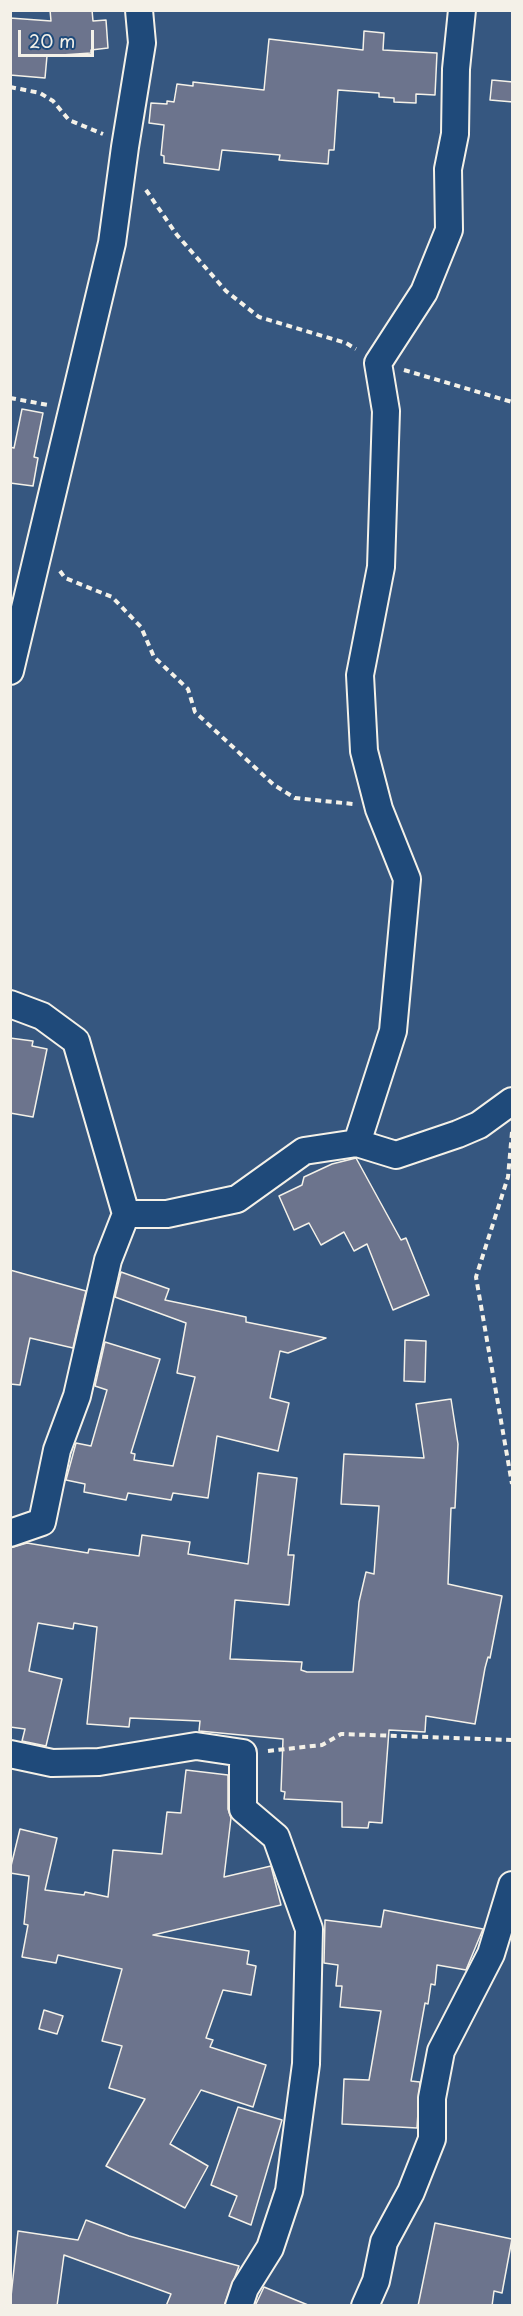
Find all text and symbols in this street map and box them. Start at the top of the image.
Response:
scale bar [21,18,98,56]
text: 20 m [29,27,75,54]

